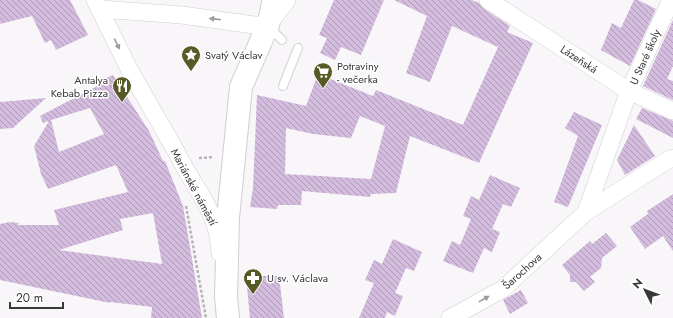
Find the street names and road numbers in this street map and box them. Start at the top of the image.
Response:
street label: U Staré školy [626,27,664,87]
street label: Lázeňská [557,41,601,77]
street label: Mariánské náměstí [167,146,222,229]
street label: Šarochova [499,249,545,293]

